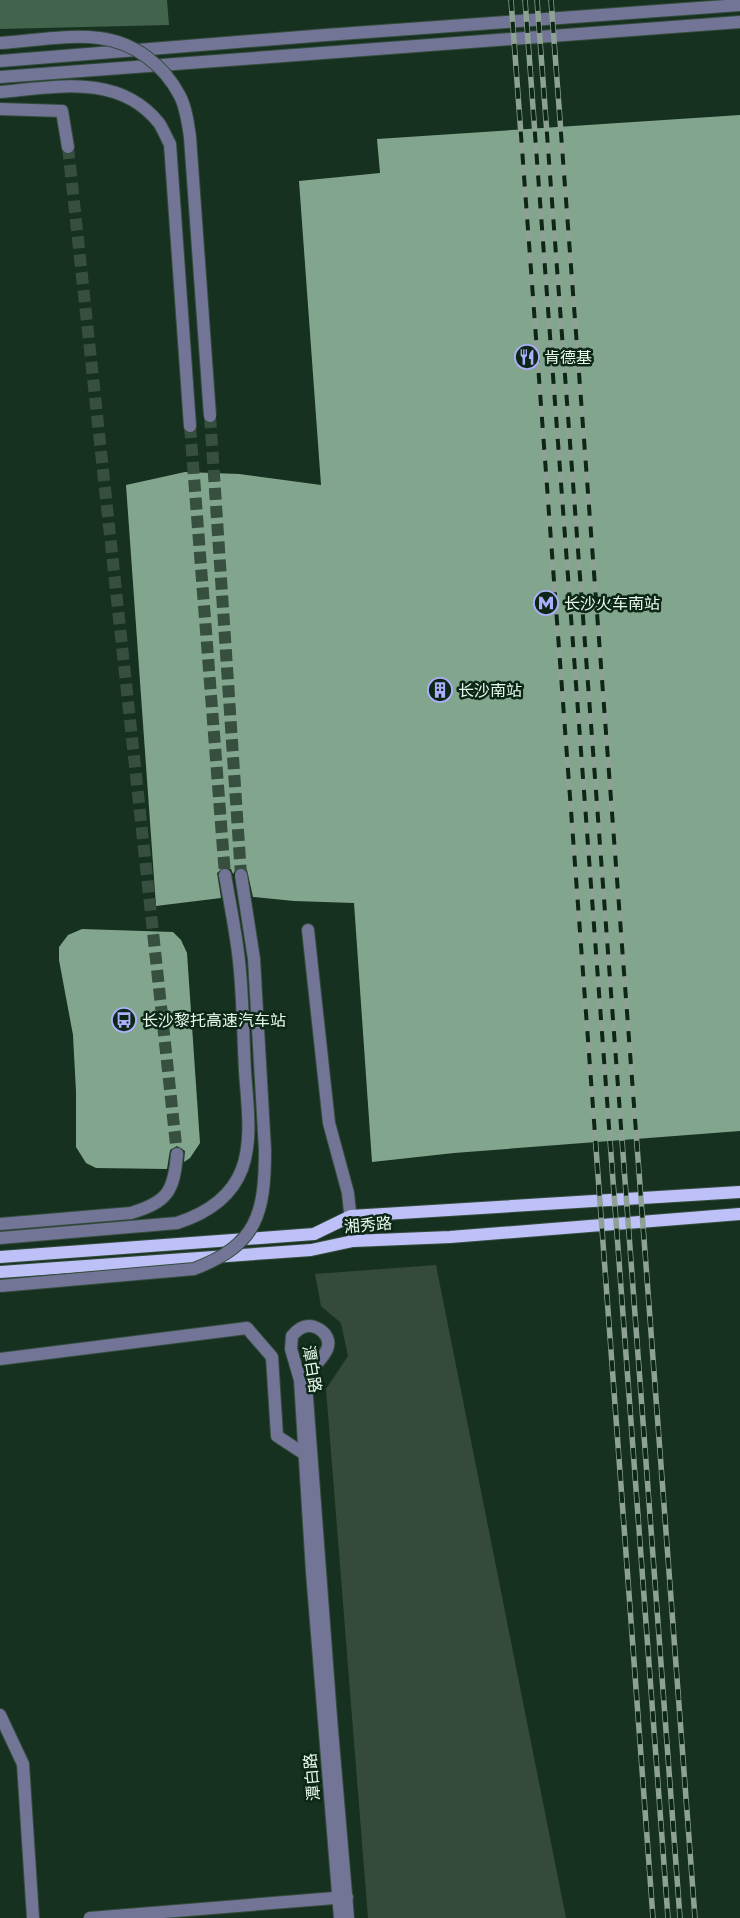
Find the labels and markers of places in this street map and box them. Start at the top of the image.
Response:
restaurant icon: 肯德基 [514,344,540,370]
place label: 肯德基 [544,348,592,367]
metro station icon: 长沙火车南站 [533,590,559,616]
place label: 长沙火车南站 [564,594,660,613]
building icon: 长沙南站 [427,677,453,703]
place label: 长沙南站 [458,681,522,700]
bus stop icon: 长沙黎托高速汽车站 [111,1007,137,1033]
place label: 长沙黎托高速汽车站 [142,1011,286,1030]

